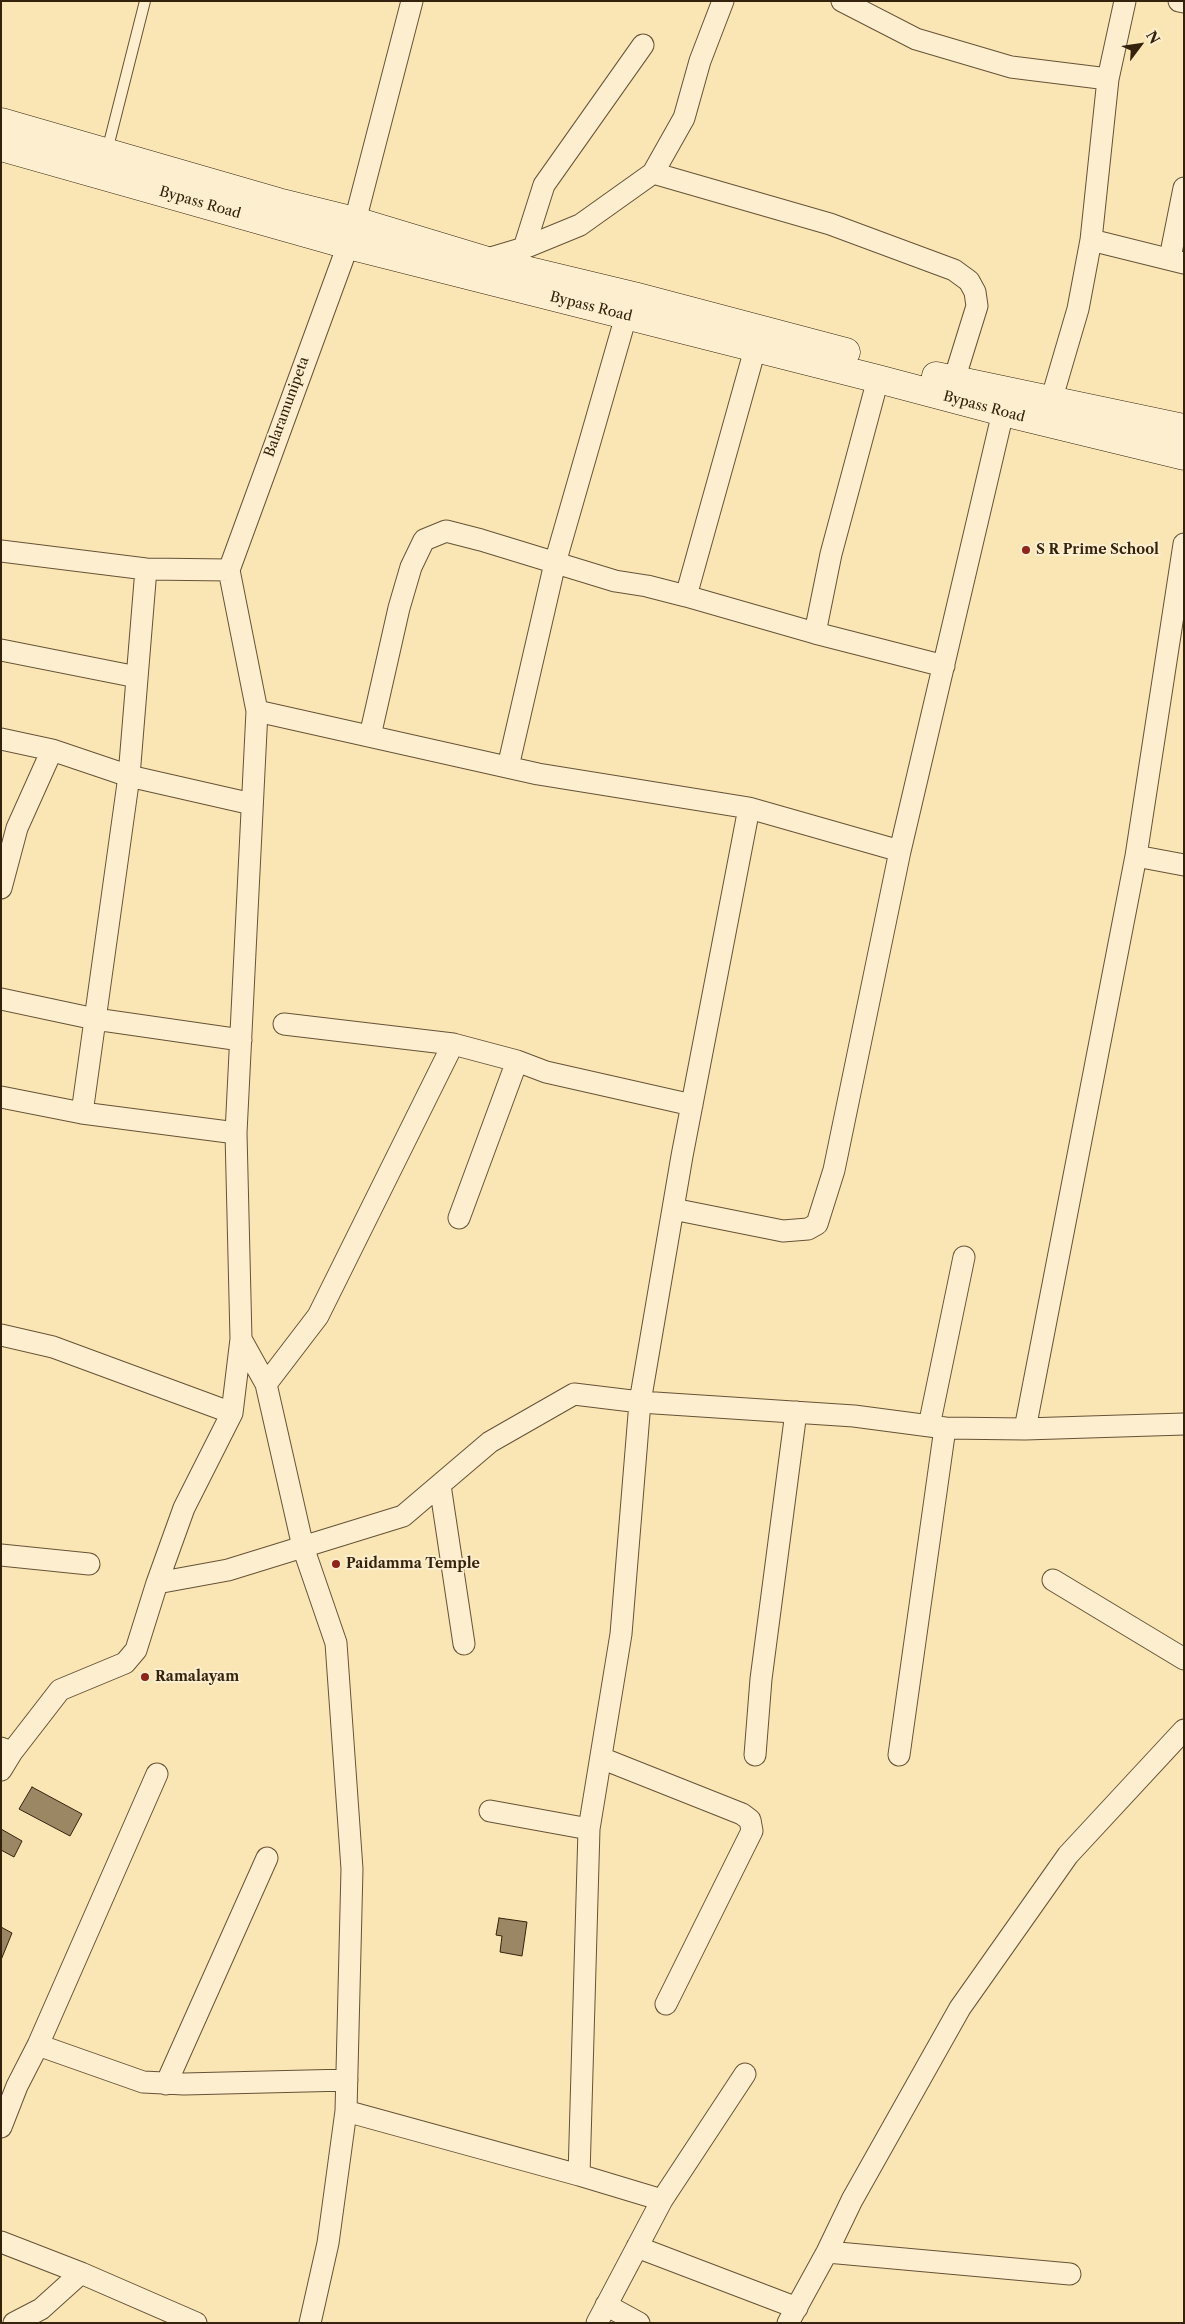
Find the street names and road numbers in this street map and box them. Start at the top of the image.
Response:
street label: Bypass Road [157,183,243,223]
street label: Bypass Road [548,289,634,325]
street label: Balaramunipeta [261,355,313,459]
street label: Bypass Road [941,388,1027,426]

